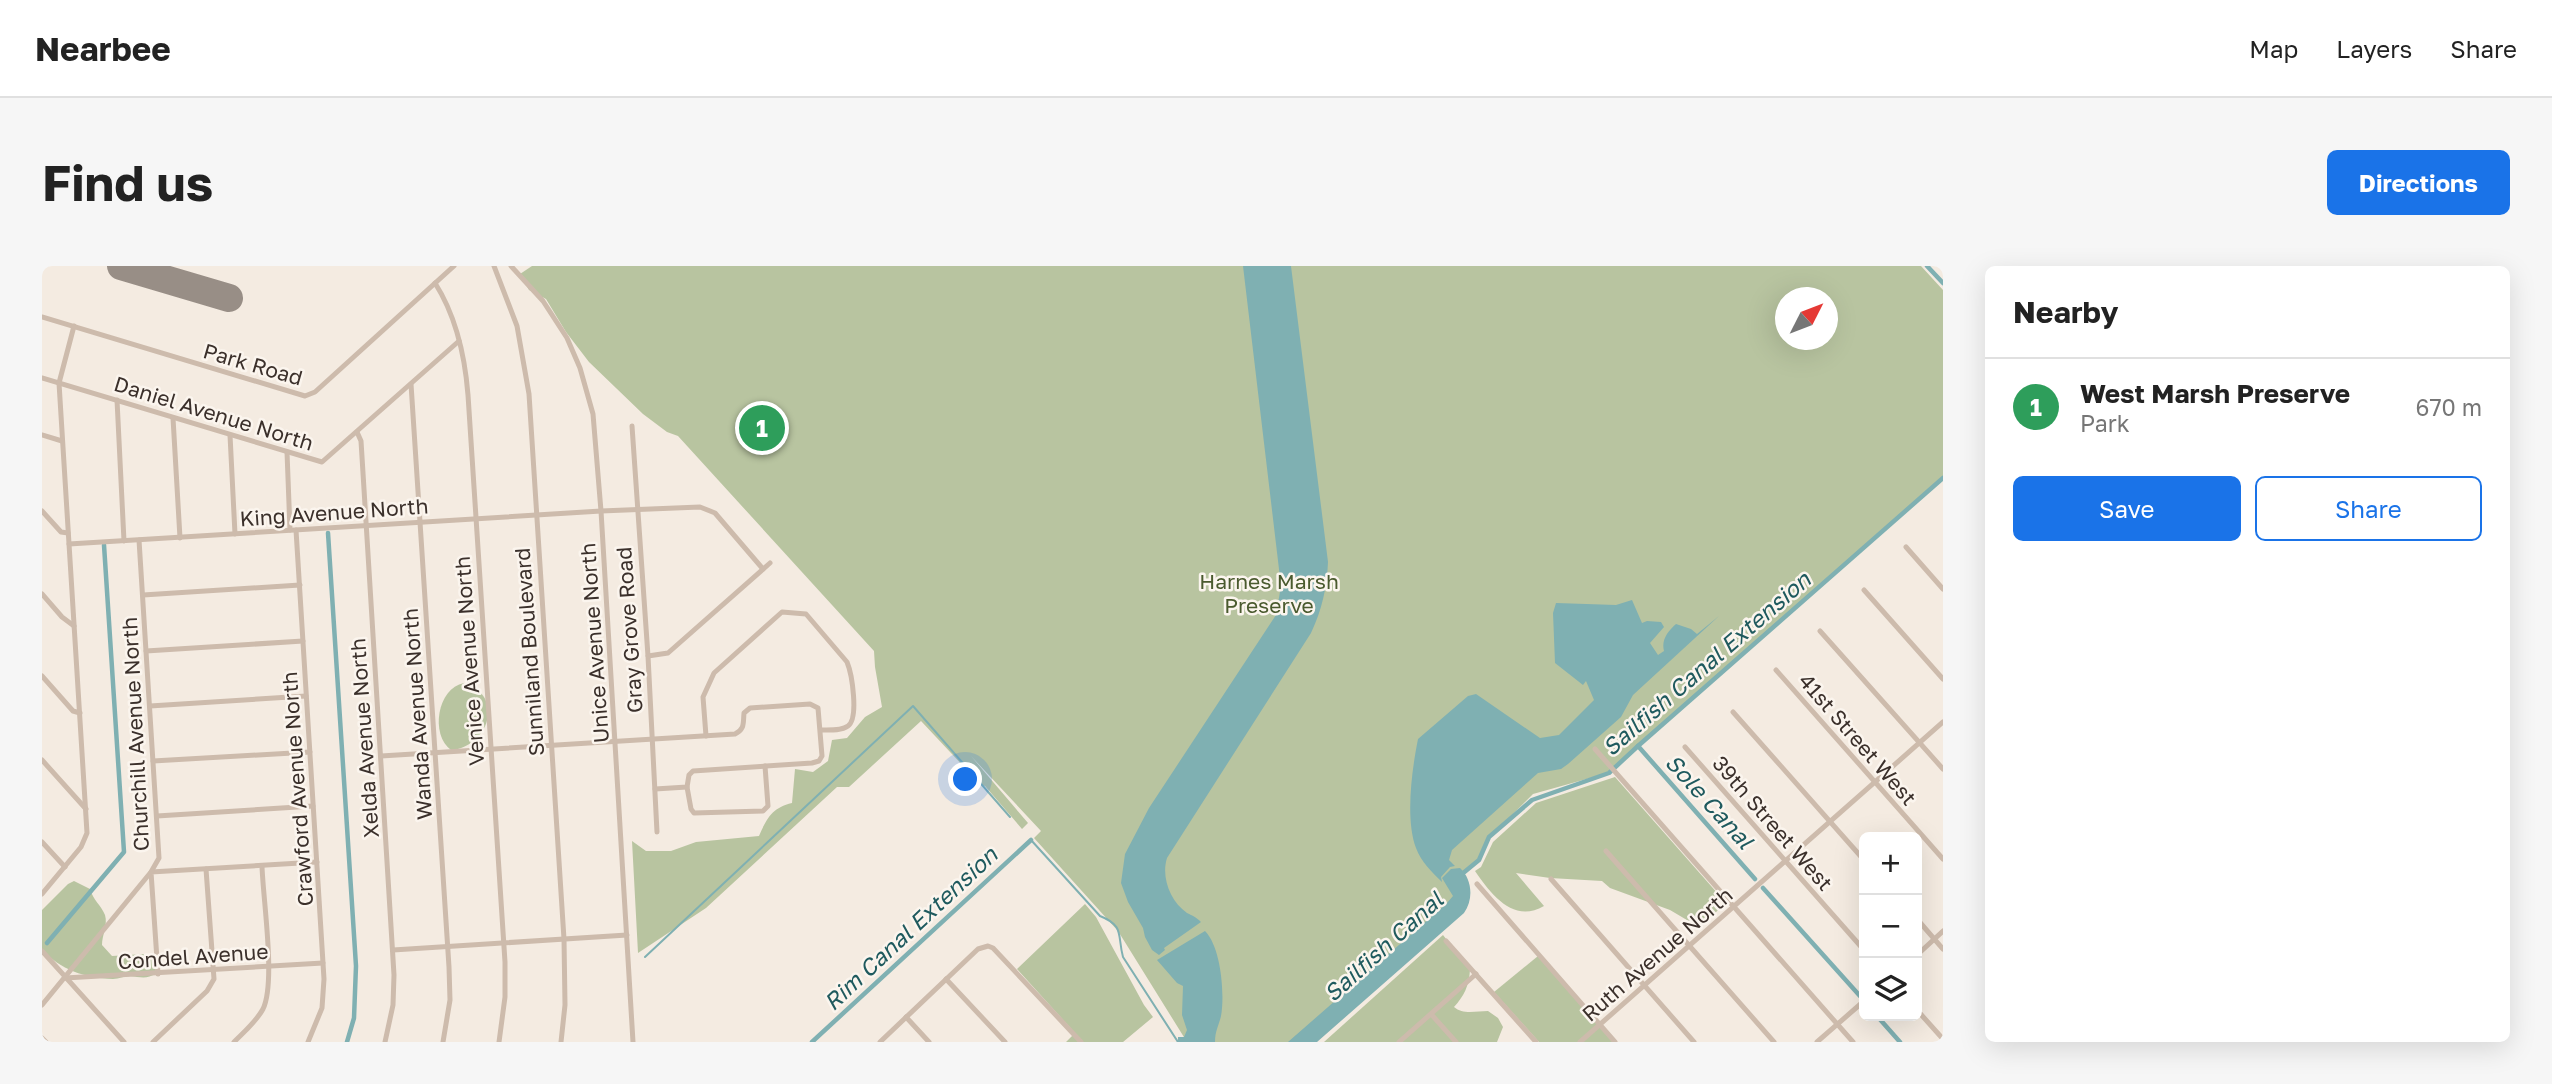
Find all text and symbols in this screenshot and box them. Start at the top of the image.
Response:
text: Nearbee [35,29,171,68]
text: Map [2249,34,2298,63]
text: Layers [2336,34,2412,63]
text: Share [2450,34,2517,63]
button: Directions [2327,150,2510,215]
text: Find us [42,153,213,212]
north arrow [1775,287,1838,350]
text: Nearby [2013,294,2118,330]
street label: Park Road [200,337,306,391]
street label: Daniel Avenue North [111,370,317,456]
text: West Marsh Preserve [2080,378,2350,409]
text: 1 [2030,393,2042,421]
text: 670 m [2416,393,2482,421]
pin: 1 [739,402,785,454]
text: Park [2080,409,2130,437]
button: Save [2013,476,2241,541]
button: Share [2255,476,2482,541]
street label: King Avenue North [239,492,429,532]
street label: Unice Avenue North [574,542,614,744]
street label: Gray Grove Road [610,546,648,714]
street label: Sunniland Boulevard [509,547,549,757]
street label: Venice Avenue North [449,555,489,767]
water label: Sailfish Canal Extension [1596,564,1816,761]
park label: Harnes Marsh Preserve [1199,568,1339,618]
street label: Wanda Avenue North [397,607,437,821]
street label: Churchill Avenue North [116,616,154,852]
street label: Xelda Avenue North [344,637,384,839]
street label: 41st Street West [1794,668,1922,810]
street label: Crawford Avenue North [276,671,318,907]
water label: Sole Canal [1660,748,1761,855]
street label: 39th Street West [1707,750,1839,896]
your location [948,762,982,796]
map controls [1859,832,1922,1021]
button: + [1859,832,1922,895]
water label: Rim Canal Extension [817,840,1003,1016]
street label: Ruth Avenue North [1576,882,1738,1026]
water label: Sailfish Canal [1318,884,1450,1007]
button: − [1859,895,1922,958]
street label: Condel Avenue [117,938,269,974]
button: layers [1859,958,1922,1021]

